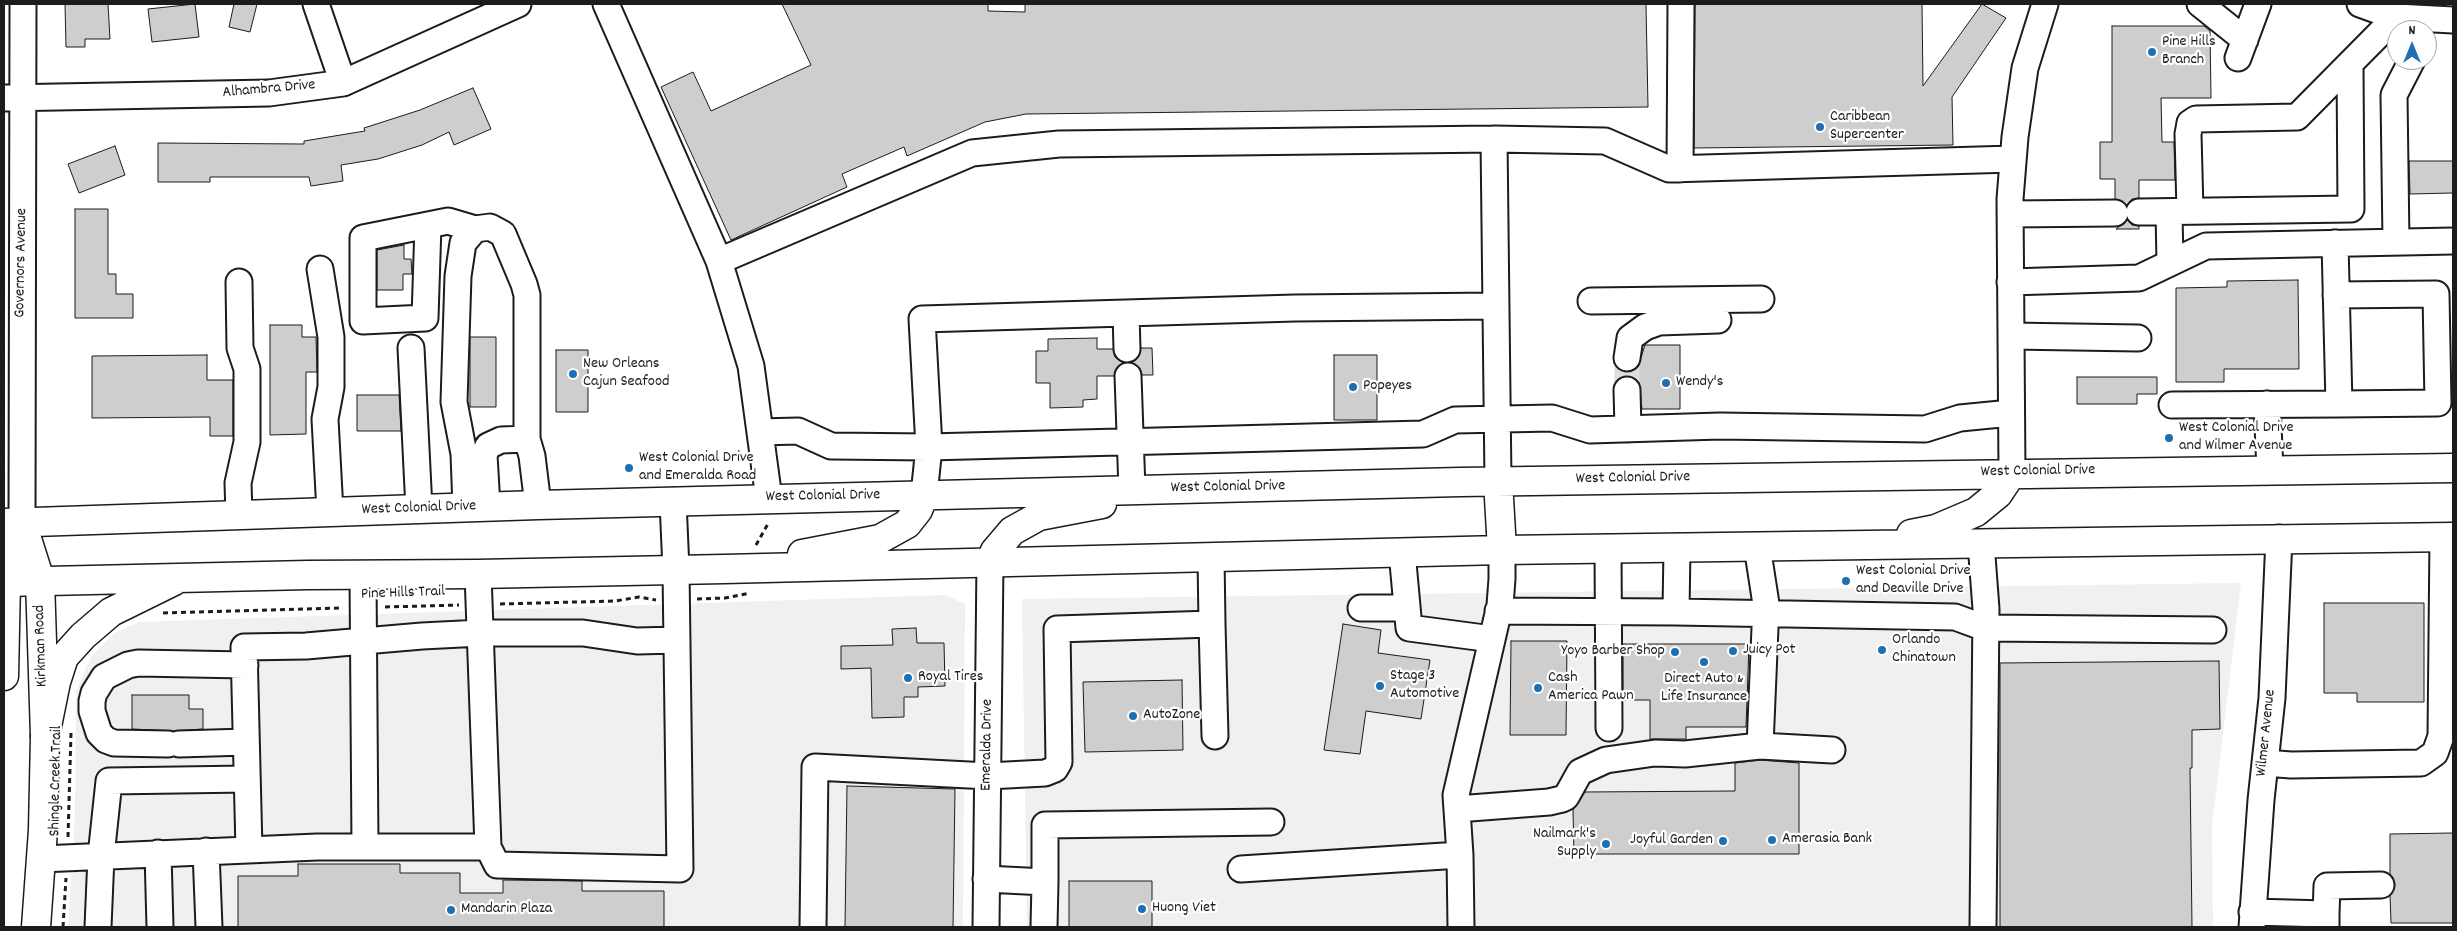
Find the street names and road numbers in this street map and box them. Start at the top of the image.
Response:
street label: Alhambra Drive [222,76,316,104]
street label: Governors Avenue [11,208,33,318]
street label: West Colonial Drive [1981,461,2095,483]
street label: West Colonial Drive [1576,468,1690,490]
street label: West Colonial Drive [1171,477,1285,499]
street label: West Colonial Drive [766,486,880,508]
street label: West Colonial Drive [361,497,477,521]
street label: Pine Hills Trail [361,583,445,605]
street label: Kirkman Road [31,605,53,687]
street label: Wilmer Avenue [2253,689,2281,777]
street label: Emeralda Drive [978,699,998,791]
street label: Shingle Creek Trail [46,725,68,837]

